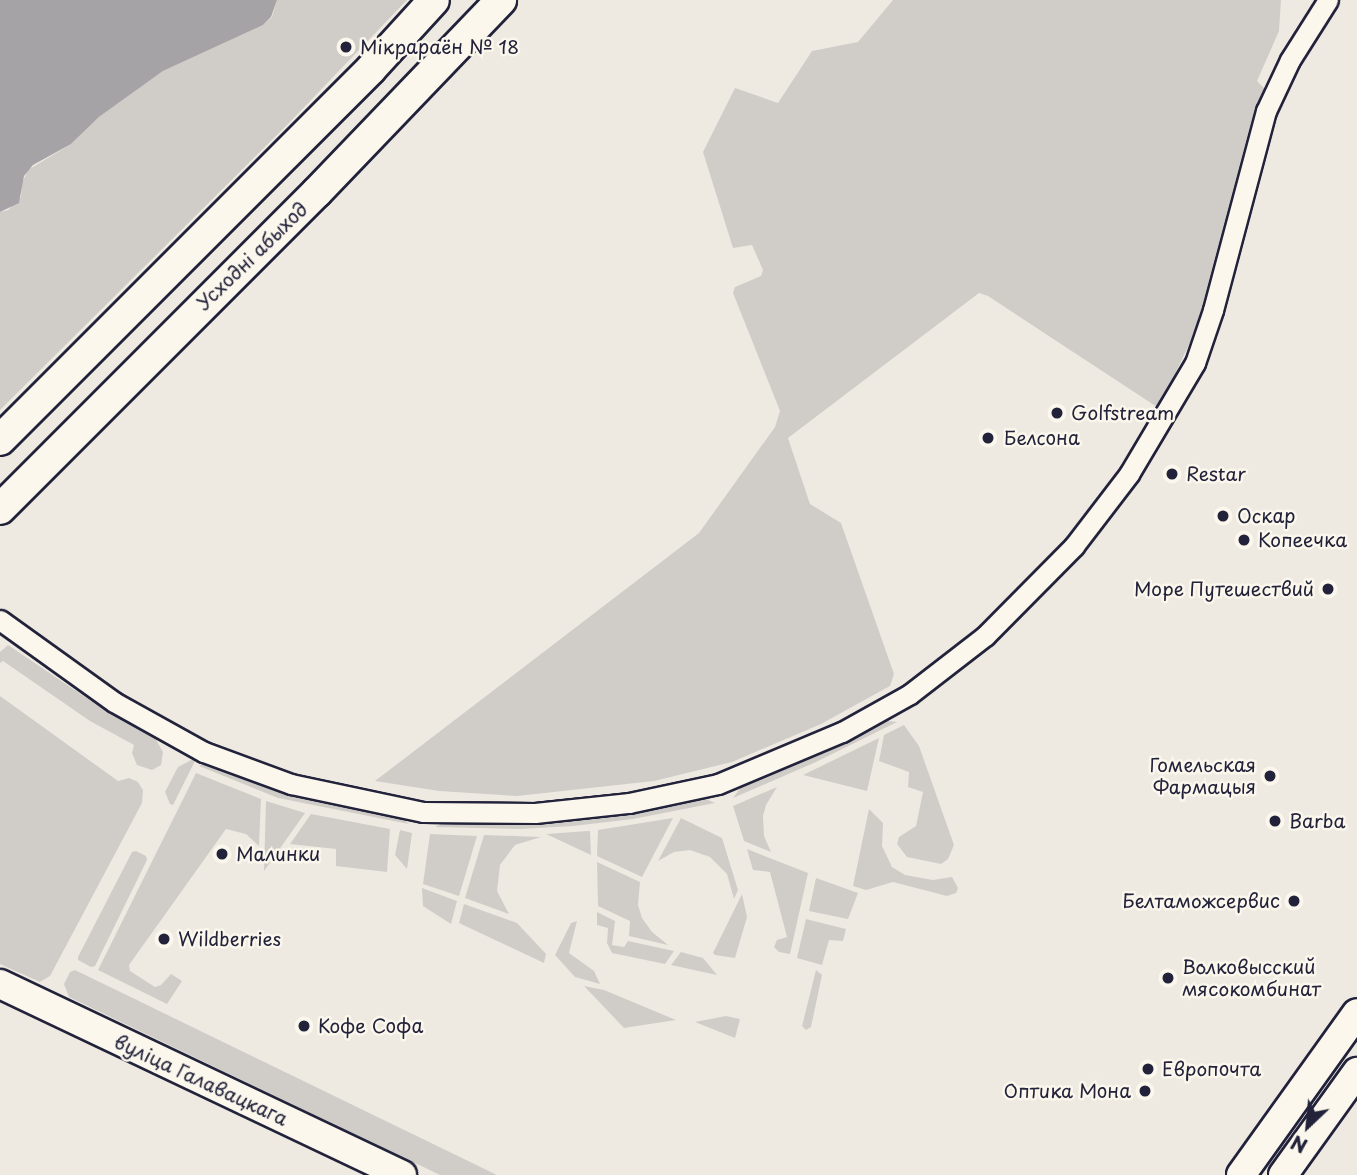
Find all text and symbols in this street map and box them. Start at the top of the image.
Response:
place label: Мікрараён № 18 [360,36,519,58]
marker: Мікрараён № 18 [338,39,354,55]
street label: Усходні абыход [191,197,313,315]
place label: Golfstream [1071,402,1174,424]
marker: Golfstream [1049,405,1065,421]
place label: Белсона [1004,427,1080,449]
marker: Белсона [978,428,998,448]
place label: Restar [1186,463,1246,485]
marker: Restar [1164,466,1180,482]
place label: Оскар [1237,505,1296,527]
marker: Оскар [1215,508,1231,524]
place label: Копеечка [1258,529,1347,551]
marker: Копеечка [1236,532,1252,548]
place label: Море Путешествий [1134,578,1314,600]
marker: Море Путешествий [1320,581,1336,597]
place label: Гомельская Фармацыя [1150,754,1256,798]
marker: Гомельская Фармацыя [1262,768,1278,784]
place label: Barba [1289,810,1346,832]
marker: Barba [1267,813,1283,829]
place label: Малинки [236,843,320,865]
marker: Малинки [214,846,230,862]
place label: Белтаможсервис [1122,890,1280,912]
marker: Белтаможсервис [1286,893,1302,909]
place label: Wildberries [178,928,281,950]
marker: Wildberries [156,931,172,947]
place label: Волковысский мясокомбинат [1182,956,1321,1000]
marker: Волковысский мясокомбинат [1160,970,1176,986]
place label: Кофе Софа [318,1015,423,1037]
marker: Кофе Софа [296,1018,312,1034]
street label: вуліца Галавацкага [111,1030,291,1130]
place label: Европочта [1162,1058,1261,1080]
marker: Европочта [1140,1061,1156,1077]
place label: Оптика Мона [1003,1080,1131,1102]
marker: Оптика Мона [1137,1083,1153,1099]
north arrow [1273,1091,1343,1161]
text: N [1286,1129,1312,1161]

